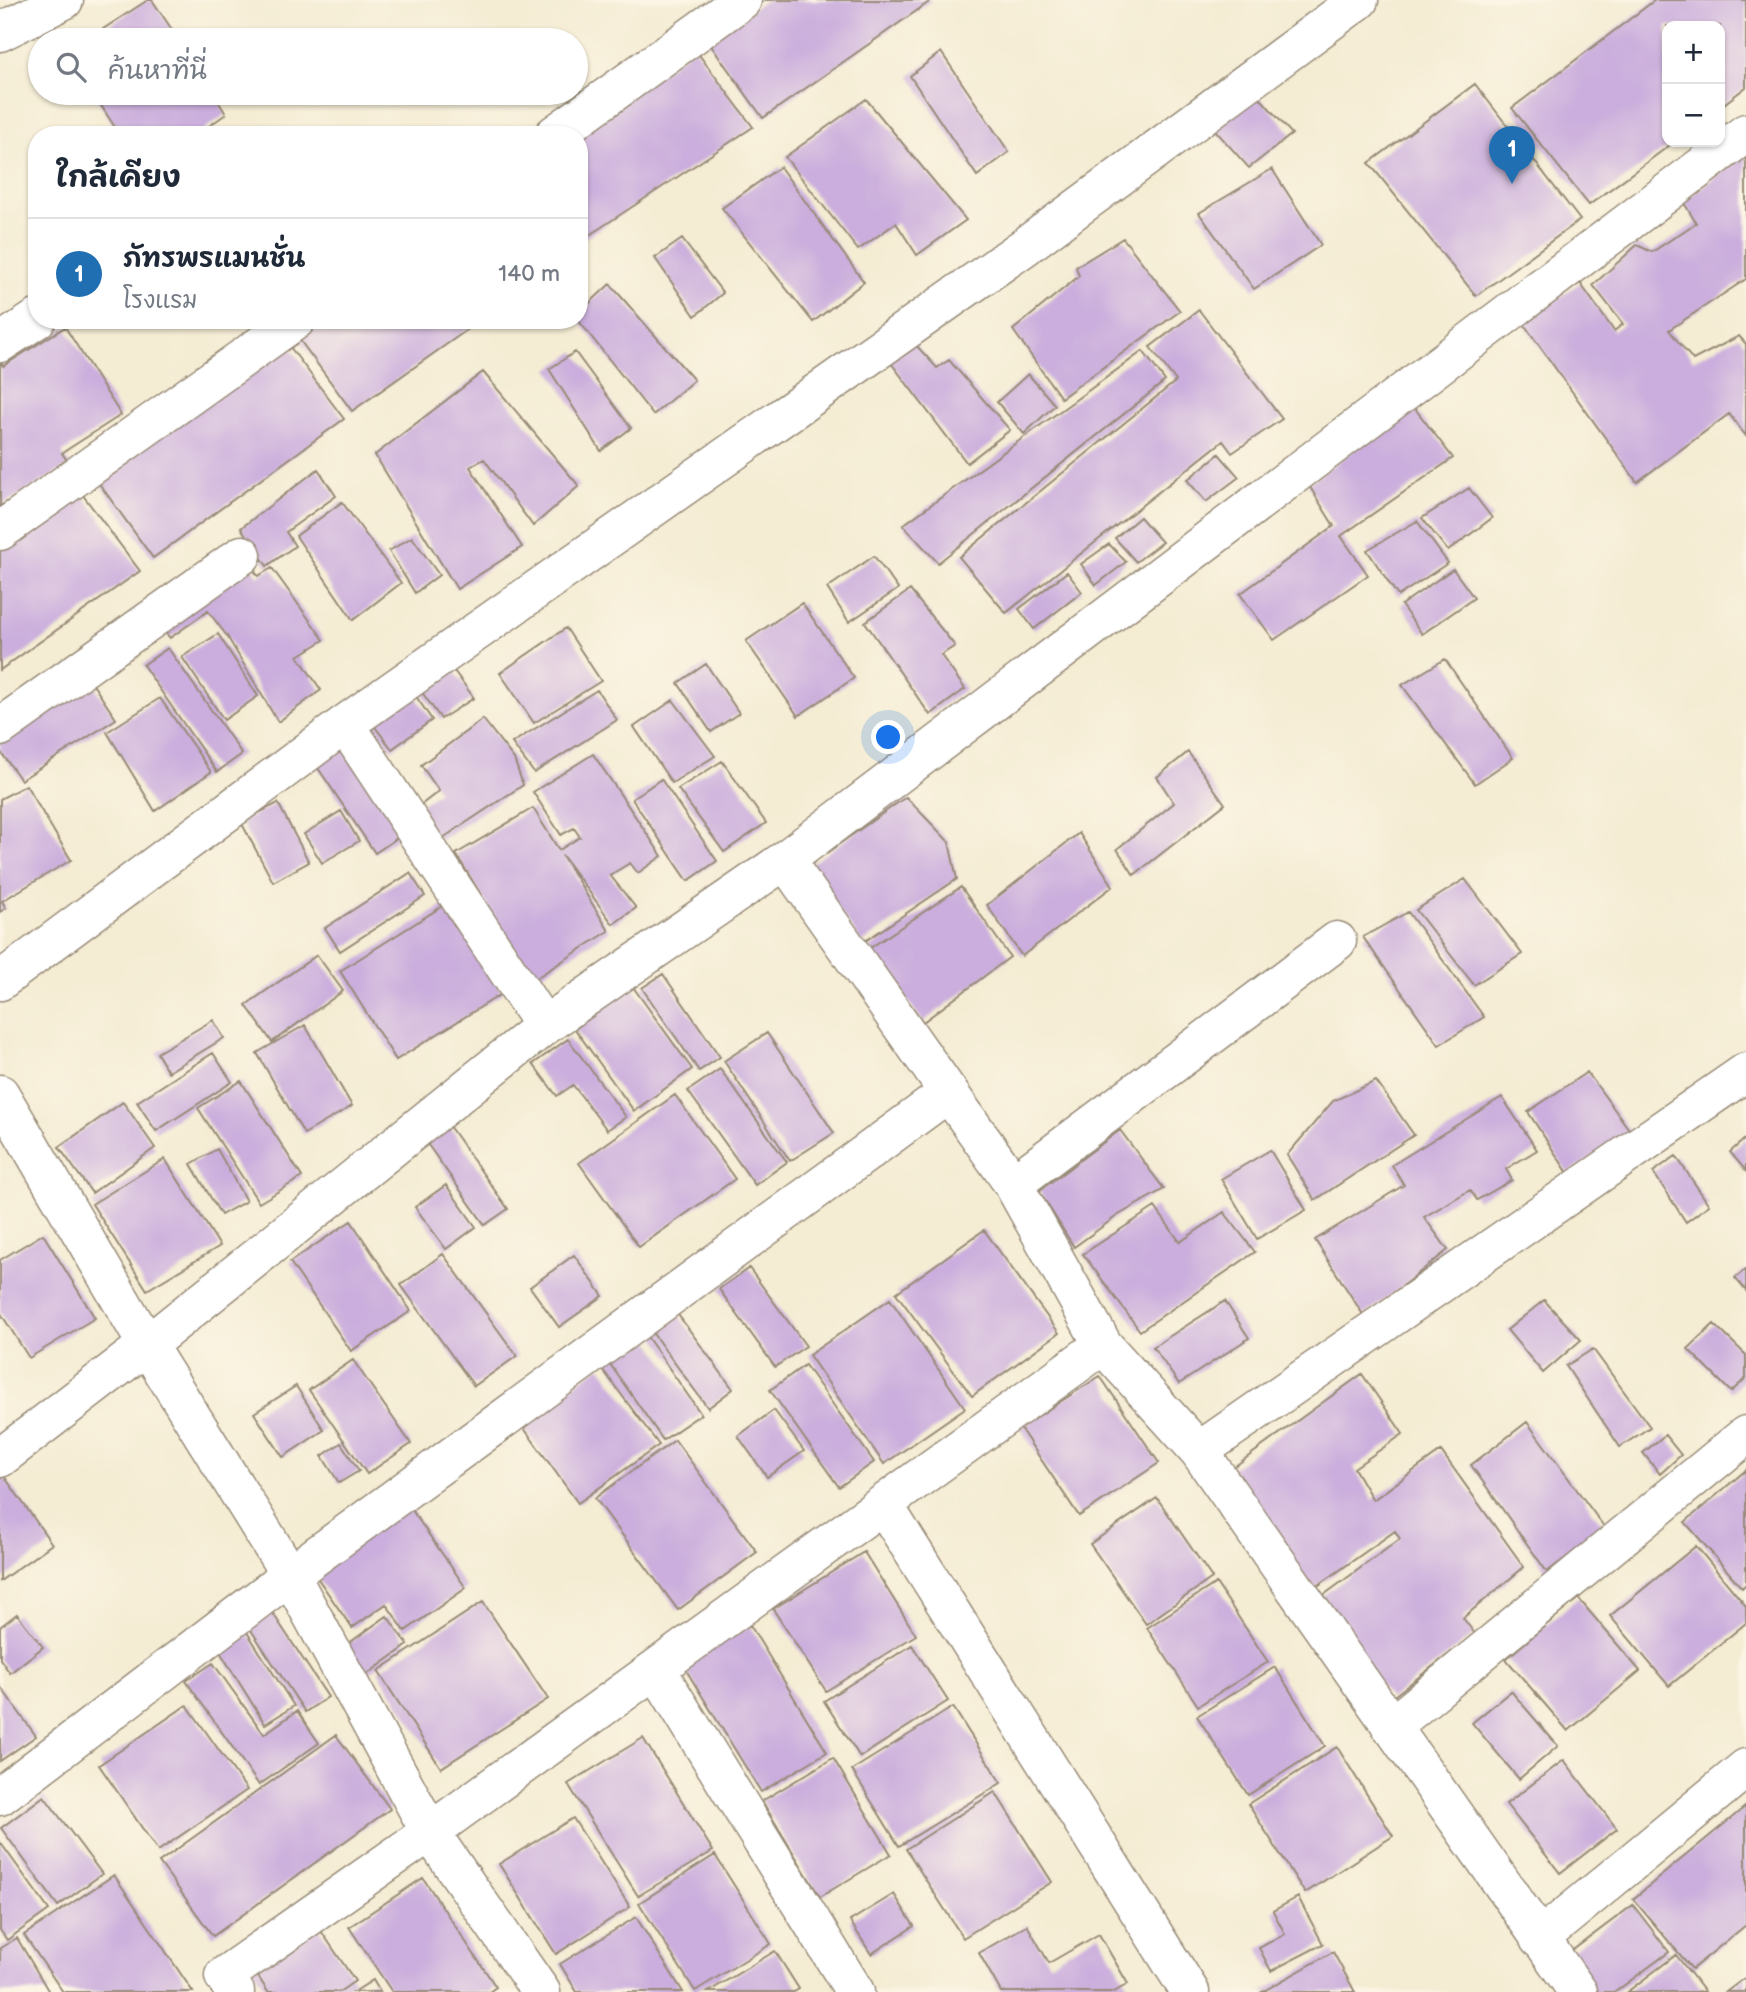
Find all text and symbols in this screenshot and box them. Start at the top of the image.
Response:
map controls [1662,21,1725,147]
button: + [1662,21,1725,84]
search box [28,28,588,105]
icon: search [52,48,90,86]
text: ค้นหาที่นี่ [108,56,207,87]
button: − [1662,84,1725,147]
pin: 1 [1489,126,1535,184]
text: ใกล้เคียง [56,160,181,196]
text: ภัทรพรแมนชั่น [123,244,306,275]
text: 1 [74,260,84,288]
text: 140 m [498,260,560,288]
text: โรงแรม [123,287,197,315]
your location [871,720,905,754]

